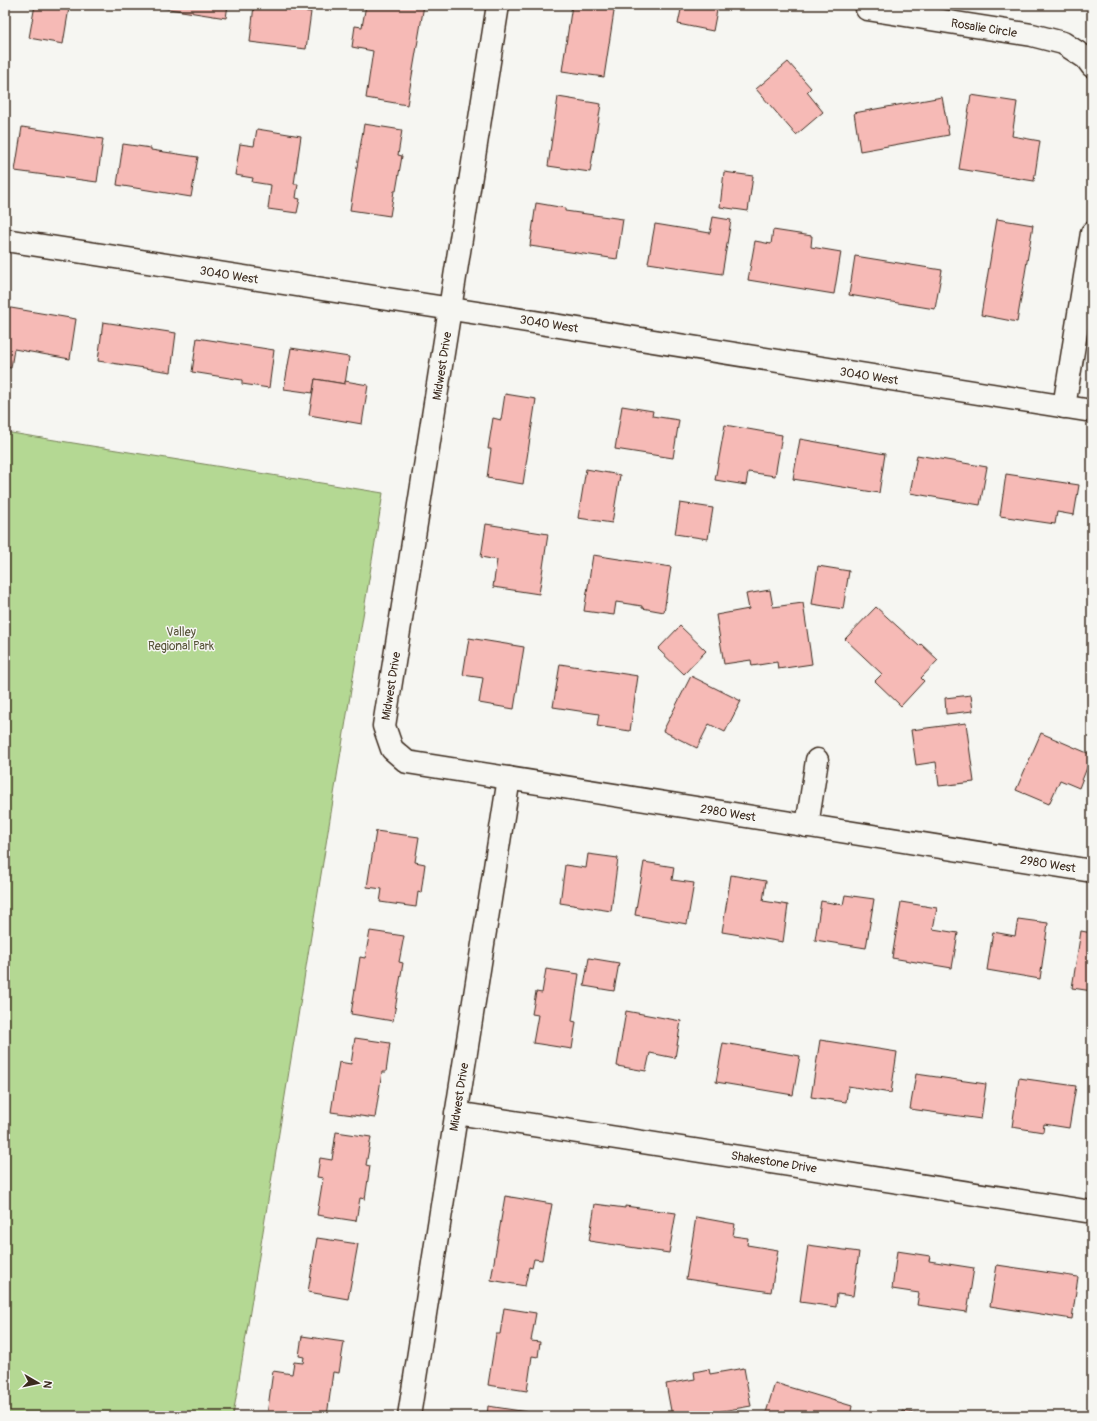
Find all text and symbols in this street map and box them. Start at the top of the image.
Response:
street label: Rosalie Circle [950,16,1018,41]
street label: 3040 West [199,263,259,288]
street label: 3040 West [519,312,579,337]
street label: Midwest Drive [430,331,455,401]
street label: 3040 West [839,364,899,389]
park label: Valley Regional Park [148,625,214,654]
street label: Midwest Drive [379,651,404,721]
street label: 2980 West [699,802,757,825]
street label: 2980 West [1019,853,1077,876]
street label: Midwest Drive [447,1062,472,1132]
street label: Shakestone Drive [730,1148,818,1177]
north arrow [18,1363,58,1403]
text: N [40,1380,54,1390]

